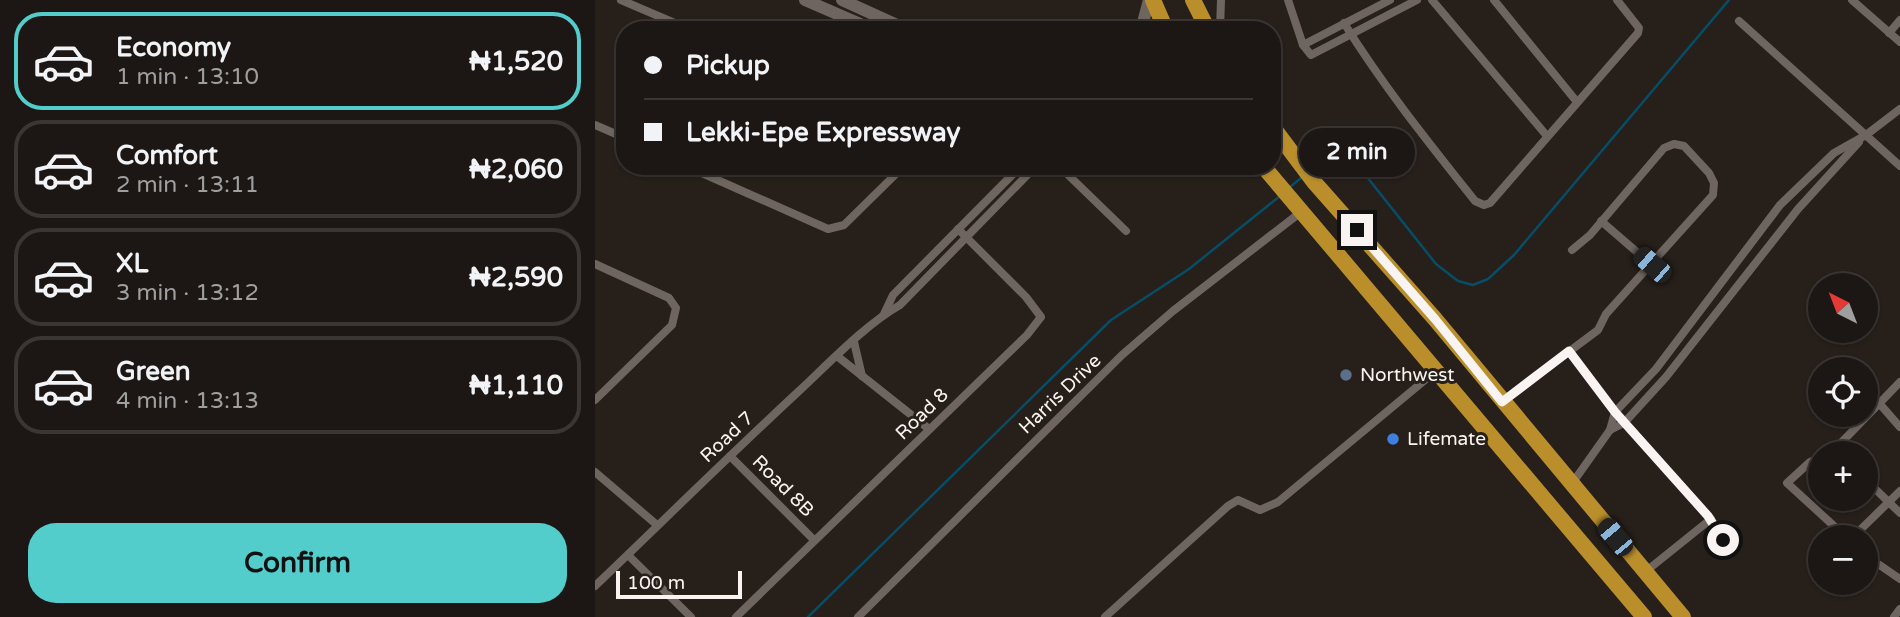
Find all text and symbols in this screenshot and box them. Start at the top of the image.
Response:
icon: car [32,30,95,93]
text: Economy [116,32,231,63]
text: ₦1,520 [469,46,563,77]
text: Pickup [686,50,770,81]
text: 1 min · 13:10 [116,63,259,91]
text: Lekki-Epe Expressway [686,117,960,148]
callout: 2 min [1299,128,1415,177]
icon: car [32,138,95,201]
text: 2 min [1326,138,1388,166]
text: Comfort [116,140,218,171]
text: ₦2,060 [469,154,563,185]
text: 2 min · 13:11 [116,171,259,199]
route end [1341,214,1373,246]
car [1630,243,1675,287]
icon: car [32,246,95,309]
text: XL [116,248,148,279]
text: ₦2,590 [469,262,563,293]
north arrow [1808,273,1878,343]
map controls [1808,273,1878,595]
text: 3 min · 13:12 [116,279,259,307]
street label: Harris Drive [1015,350,1105,438]
icon: car [32,354,95,417]
text: Green [116,356,191,387]
button: locate [1808,357,1878,427]
place label: Northwest [1360,364,1454,386]
marker: Northwest [1338,367,1354,383]
text: ₦1,110 [469,370,563,401]
street label: Road 8 [891,384,953,444]
text: 4 min · 13:13 [116,387,259,415]
street label: Road 7 [696,407,758,467]
place label: Lifemate [1407,428,1486,450]
marker: Lifemate [1385,431,1401,447]
button: + [1808,441,1878,511]
street label: Road 8B [748,451,818,521]
car [1594,514,1637,560]
button: Confirm [28,523,567,603]
route start [1707,524,1739,556]
button: − [1808,525,1878,595]
scale bar [616,568,742,600]
text: 100 m [627,572,685,594]

